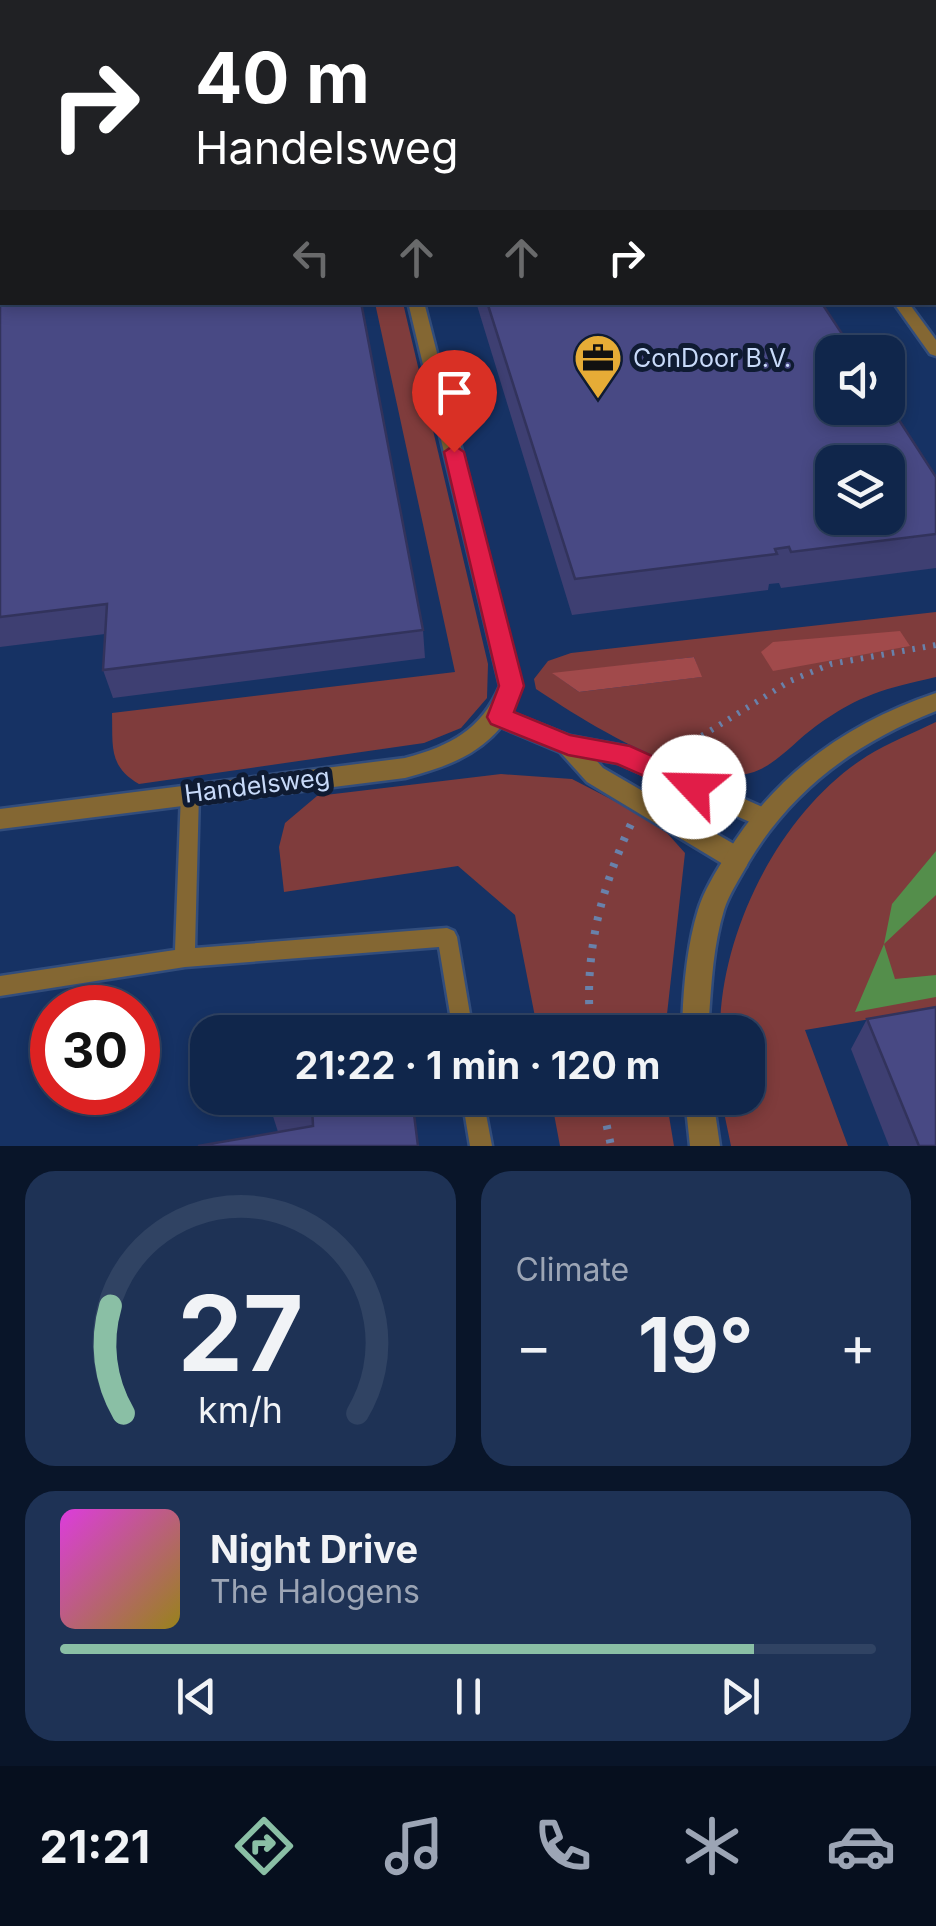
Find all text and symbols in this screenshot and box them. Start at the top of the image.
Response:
text: 40 m [195,35,370,120]
icon: right [30,40,160,170]
text: Handelsweg [195,120,459,175]
icon: left [284,230,339,285]
icon: ahead [389,230,444,285]
icon: ahead [494,230,549,285]
icon: right [599,230,654,285]
office icon: ConDoor B.V. [572,332,624,400]
map controls [815,335,905,535]
button: sound [815,335,905,425]
place label: ConDoor B.V. [633,343,791,373]
pin [412,350,497,453]
icon: arrive [427,365,482,420]
button: layers [815,445,905,535]
position arrow [642,735,746,839]
street label: Handelsweg [182,761,332,809]
speed limit sign: 30 [30,985,160,1115]
text: 21:22 · 1 min · 120 m [295,1042,660,1088]
text: Climate [516,1250,629,1289]
text: 27 [177,1270,303,1396]
text: 19° [638,1299,754,1390]
text: − [516,1313,552,1379]
text: + [840,1313,876,1379]
text: km/h [198,1388,283,1432]
text: Night Drive [210,1526,418,1572]
text: The Halogens [210,1572,420,1611]
icon: previous [169,1669,224,1724]
icon: pause [441,1669,496,1724]
icon: next [713,1669,768,1724]
icon: directions [229,1811,299,1881]
icon: music [379,1811,449,1881]
icon: phone [528,1811,598,1881]
icon: climate [677,1811,747,1881]
icon: car [826,1811,896,1881]
text: 21:21 [40,1819,150,1874]

